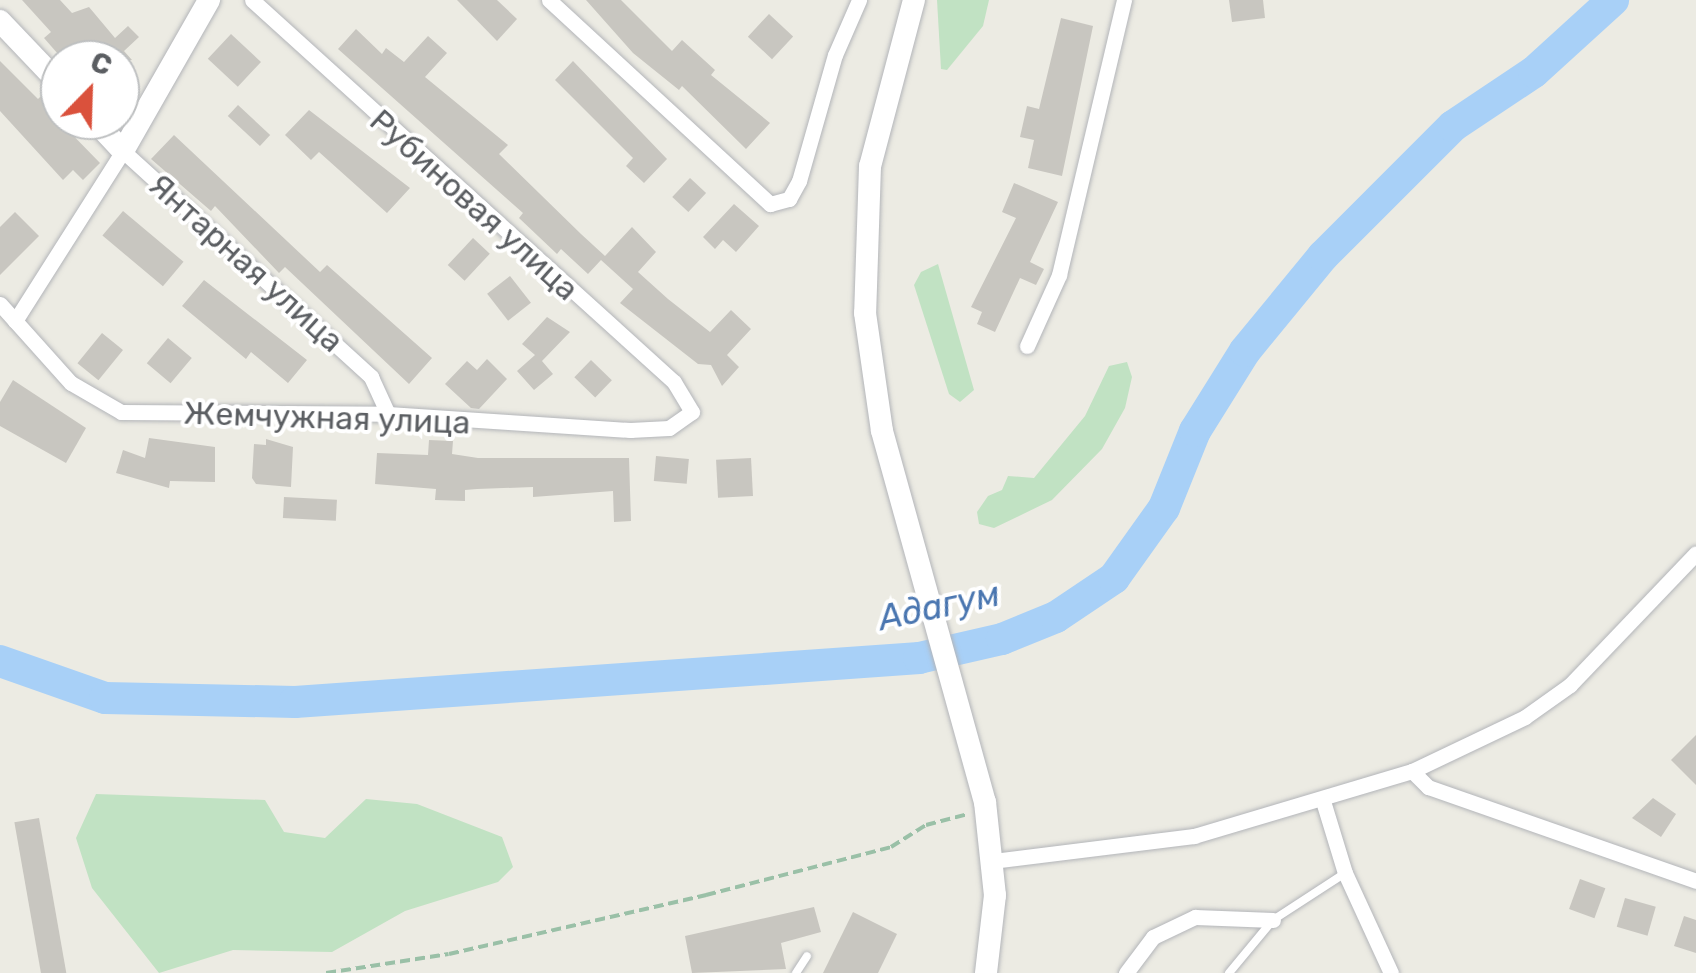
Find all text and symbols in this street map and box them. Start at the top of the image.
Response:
north arrow [40,40,140,140]
text: С [86,45,117,83]
street label: Рубиновая улица [362,101,586,309]
street label: Янтарная улица [141,166,351,360]
street label: Жемчужная улица [183,394,471,442]
water label: Адагум [874,573,1004,639]

